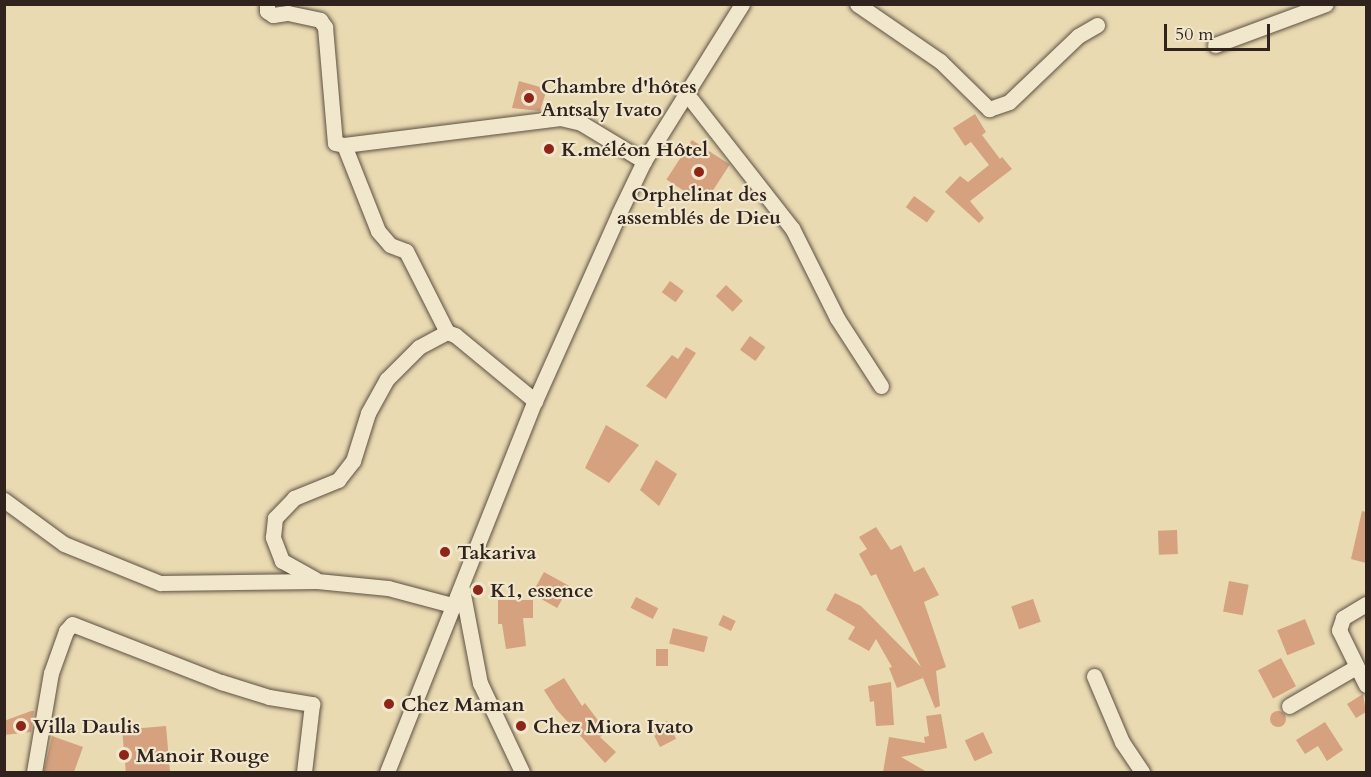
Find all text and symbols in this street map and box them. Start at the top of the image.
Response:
scale bar [1167,12,1274,50]
text: 50 m [1175,22,1214,47]
place label: Chambre d'hôtes Antsaly Ivato [541,74,697,121]
marker: Chambre d'hôtes Antsaly Ivato [522,91,536,105]
place label: K.méléon Hôtel [561,137,708,161]
marker: K.méléon Hôtel [542,142,556,156]
marker: Orphelinat des assemblés de Dieu [692,165,706,179]
place label: Orphelinat des assemblés de Dieu [617,182,781,229]
place label: Takariva [457,540,536,564]
marker: Takariva [438,545,452,559]
place label: K1, essence [490,578,594,602]
marker: K1, essence [471,583,485,597]
place label: Chez Maman [401,692,525,716]
marker: Chez Maman [382,697,396,711]
place label: Villa Daulis [33,714,140,738]
place label: Chez Miora Ivato [533,714,693,738]
marker: Villa Daulis [14,719,28,733]
marker: Chez Miora Ivato [514,719,528,733]
place label: Manoir Rouge [136,743,270,767]
marker: Manoir Rouge [117,748,131,762]

